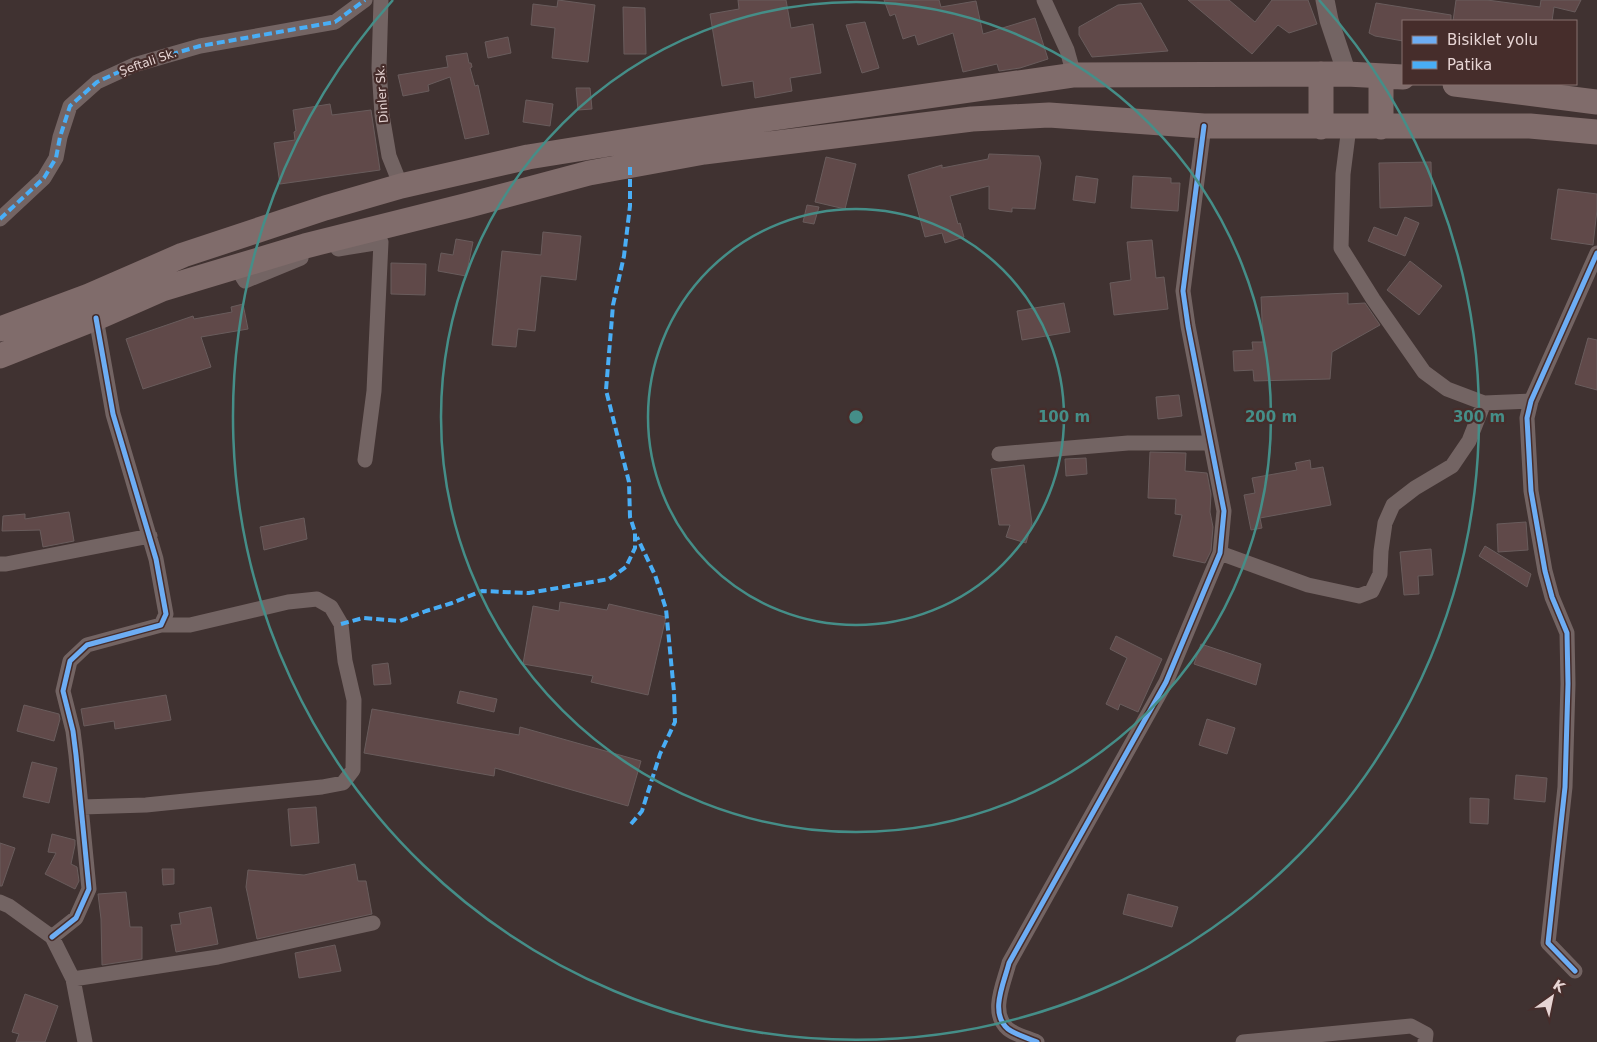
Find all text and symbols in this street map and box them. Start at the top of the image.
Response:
legend [1402,20,1577,85]
text: Bisiklet yolu [1447,31,1538,49]
street label: Şeftali Sk. [117,46,179,78]
text: Patika [1447,56,1492,74]
street label: Dinler Sk. [373,65,391,123]
centre of rings [847,408,865,426]
text: 100 m [1038,408,1090,426]
text: 200 m [1245,408,1297,426]
text: 300 m [1453,408,1505,426]
north arrow [1527,972,1577,1022]
text: K [1550,976,1569,996]

